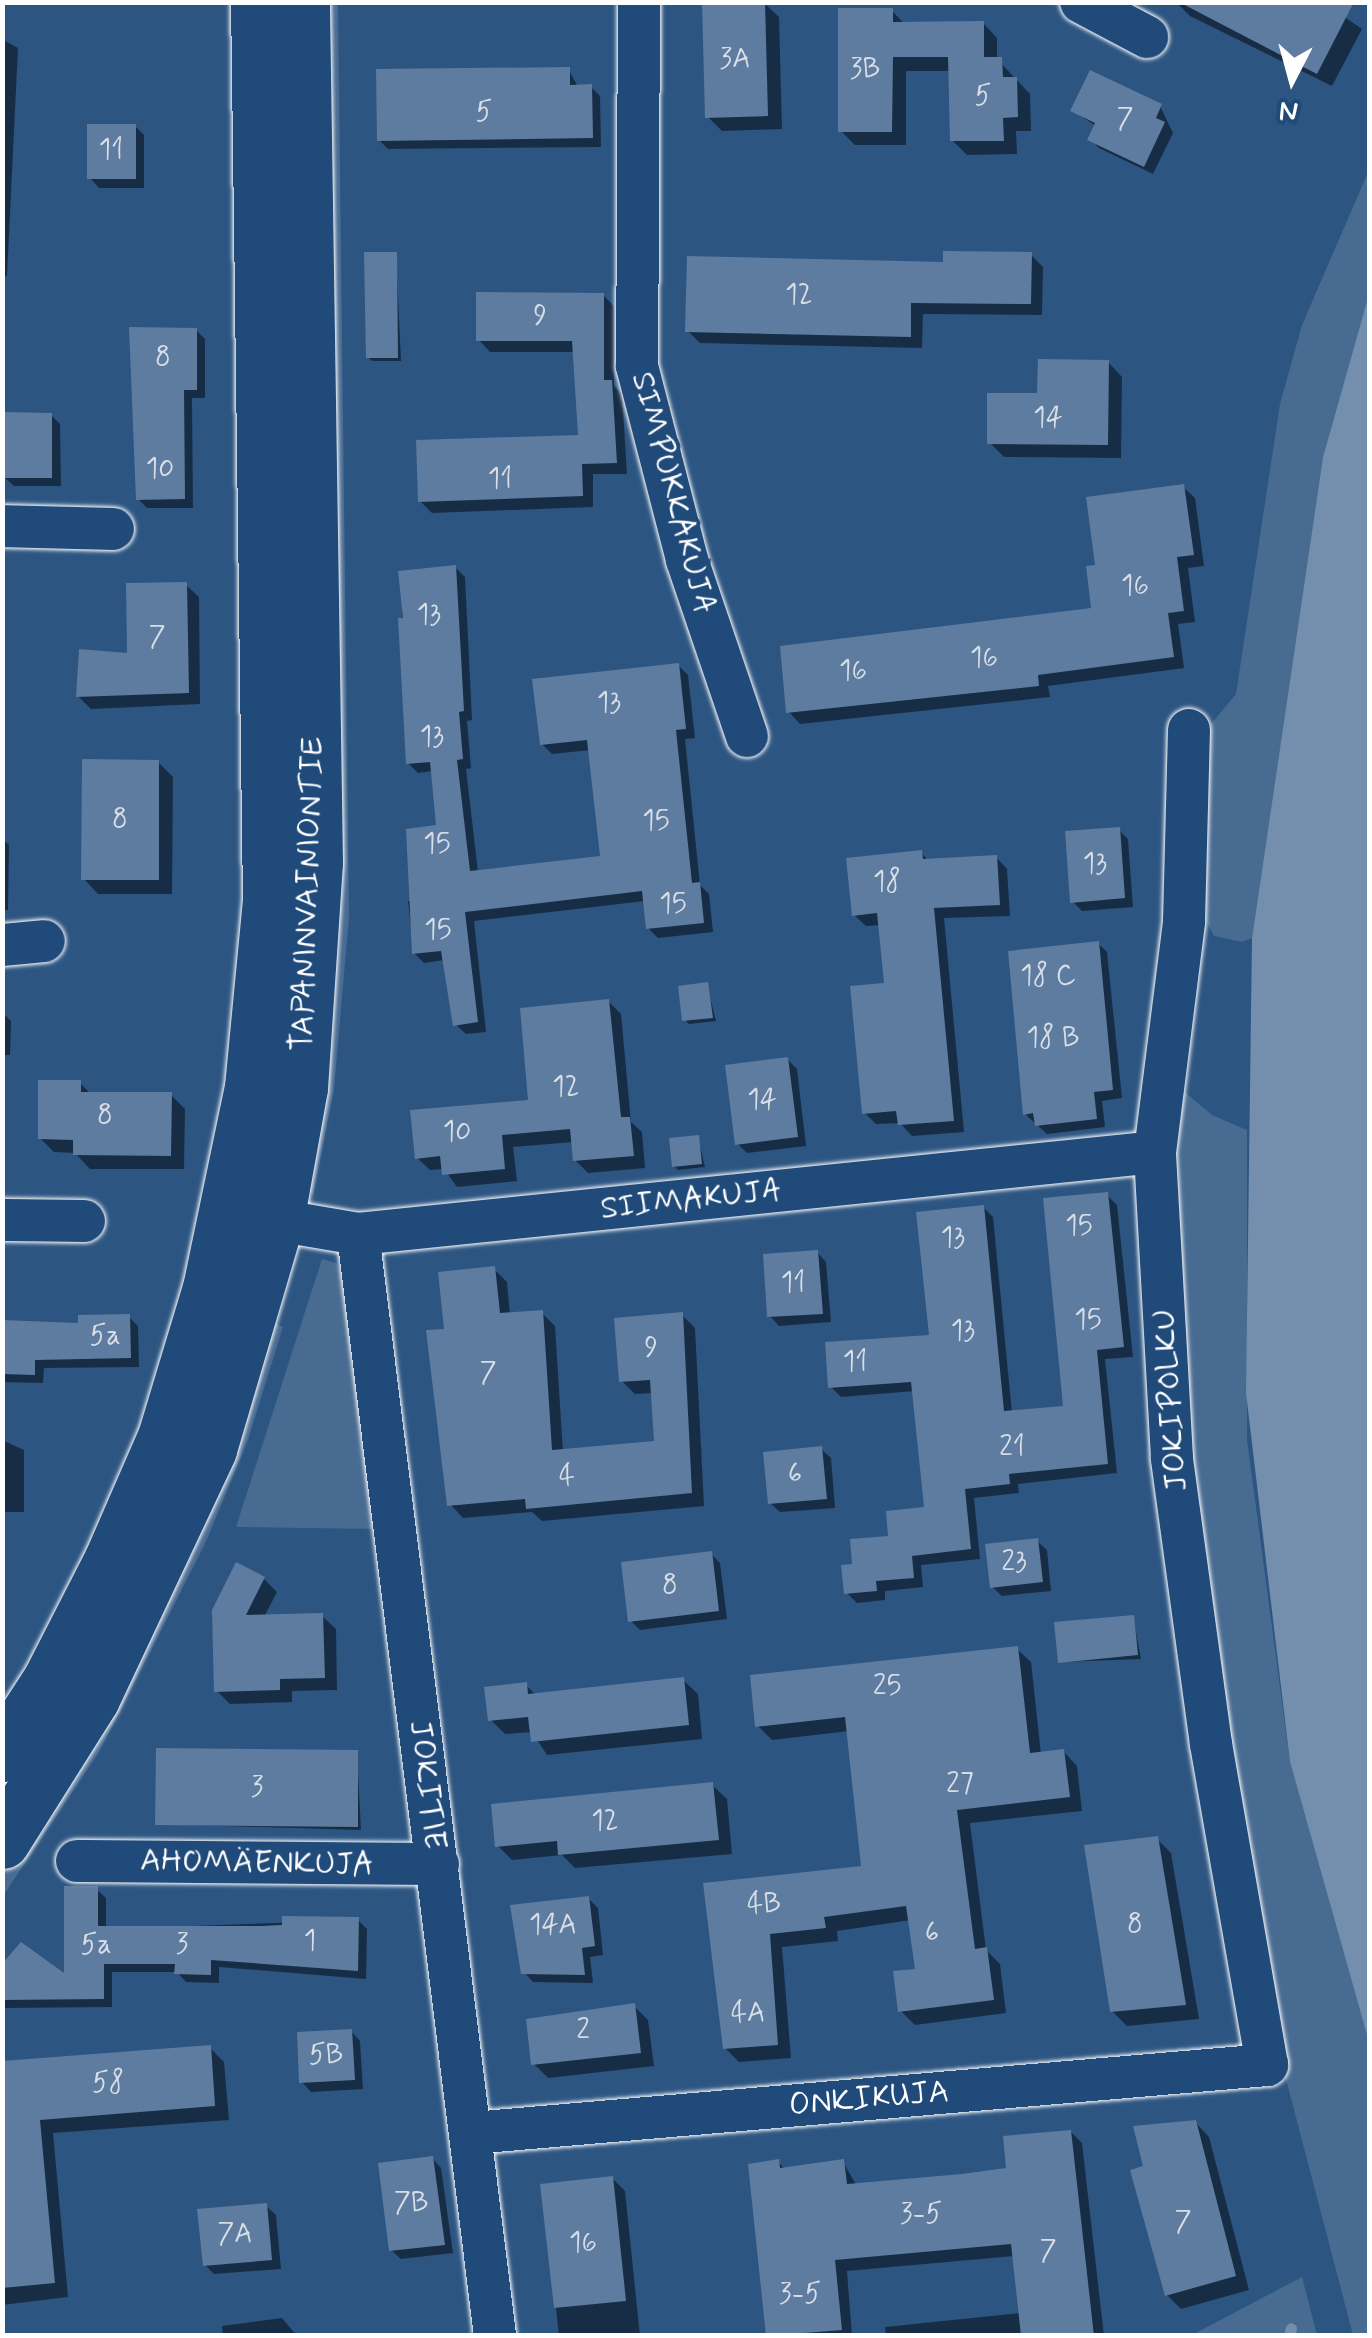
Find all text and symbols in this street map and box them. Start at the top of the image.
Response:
north arrow [1242,30,1342,130]
house number: 3A [720,43,750,77]
house number: 3B [850,53,880,87]
house number: 5 [975,80,991,114]
text: N [1278,91,1300,130]
house number: 5 [476,96,492,130]
house number: 7 [1117,103,1133,137]
house number: 11 [99,134,123,168]
house number: 12 [785,279,813,313]
house number: 9 [533,300,547,334]
house number: 8 [155,341,171,375]
street label: SIMPUKKAKUJA [622,368,724,618]
house number: 14 [1033,402,1063,436]
house number: 10 [146,453,174,487]
house number: 11 [488,463,512,497]
house number: 16 [1121,570,1149,604]
house number: 13 [417,599,441,633]
house number: 7 [149,621,165,655]
house number: 16 [970,642,998,676]
house number: 16 [839,655,867,689]
house number: 13 [597,687,621,721]
house number: 13 [420,721,444,755]
street label: TAPANINVAINIONTIE [283,736,333,1052]
house number: 8 [112,803,128,837]
house number: 15 [642,805,670,839]
house number: 15 [423,828,451,862]
house number: 13 [1083,848,1107,882]
house number: 18 [873,866,901,900]
house number: 15 [659,888,687,922]
house number: 15 [424,914,452,948]
house number: 18 C [1020,960,1076,994]
house number: 18 B [1026,1022,1080,1056]
house number: 12 [552,1071,580,1105]
house number: 14 [747,1084,777,1118]
house number: 8 [97,1099,113,1133]
house number: 10 [443,1116,471,1150]
street label: SIIMAKUJA [599,1171,783,1229]
house number: 15 [1065,1210,1093,1244]
house number: 13 [941,1222,965,1256]
house number: 11 [781,1267,805,1301]
house number: 15 [1074,1304,1102,1338]
street label: JOKIPOLKU [1145,1307,1197,1493]
house number: 13 [951,1315,975,1349]
house number: 5a [89,1320,121,1354]
house number: 9 [644,1332,658,1366]
house number: 11 [843,1346,867,1380]
house number: 7 [480,1357,496,1391]
house number: 21 [999,1431,1025,1465]
house number: 6 [788,1458,802,1492]
house number: 4 [559,1460,575,1494]
house number: 23 [1001,1546,1027,1580]
house number: 8 [662,1569,678,1603]
house number: 25 [873,1670,901,1704]
street label: JOKITIE [400,1718,454,1852]
house number: 27 [946,1768,974,1802]
house number: 3 [251,1771,263,1805]
house number: 12 [591,1805,619,1839]
street label: AHOMÄENKUJA [140,1842,374,1884]
house number: 4B [747,1888,781,1922]
house number: 8 [1127,1908,1143,1942]
house number: 14A [529,1909,577,1943]
house number: 6 [925,1917,939,1951]
house number: 1 [304,1925,316,1959]
house number: 3 [176,1928,188,1962]
house number: 5a [80,1929,112,1963]
house number: 4A [731,1997,765,2031]
house number: 2 [576,2014,590,2048]
house number: 5B [309,2039,343,2073]
house number: 58 [92,2067,124,2101]
street label: ONKIKUJA [787,2073,951,2125]
house number: 7B [394,2187,428,2221]
house number: 3-5 [900,2198,942,2232]
house number: 7 [1175,2206,1191,2240]
house number: 7A [217,2218,253,2252]
house number: 16 [569,2227,597,2261]
house number: 7 [1040,2235,1056,2269]
house number: 3-5 [779,2278,821,2312]

